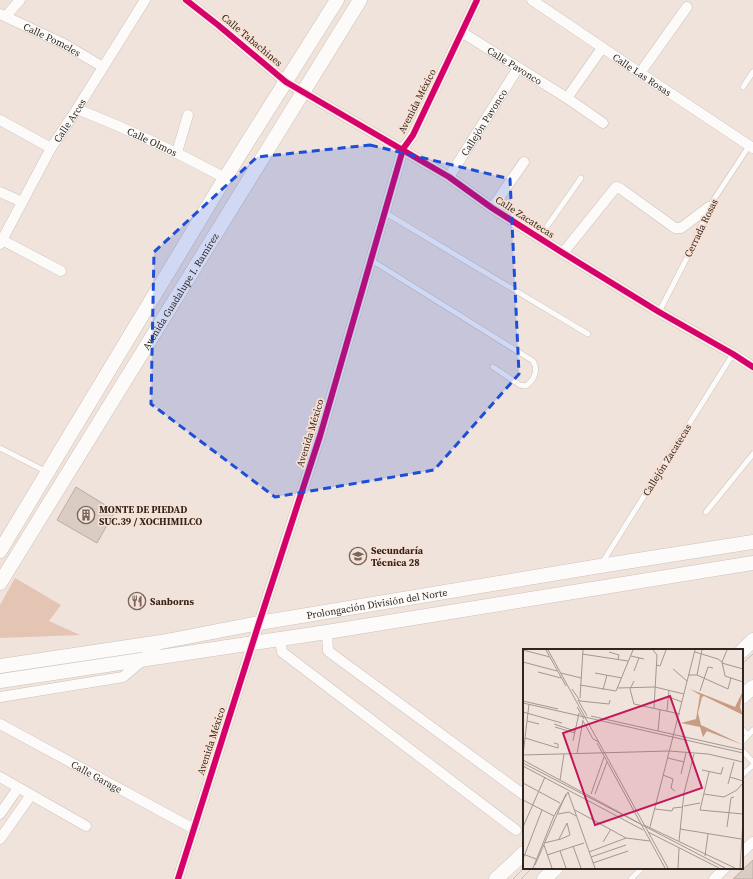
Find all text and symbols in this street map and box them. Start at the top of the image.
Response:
street label: Calle Tabachines [219,11,285,69]
street label: Calle Pomeles [21,19,83,59]
street label: Calle Pavonco [485,43,545,88]
street label: Calle Las Rosas [610,50,674,99]
street label: Avenida México [395,66,439,135]
street label: Callejón Pavonco [458,86,510,158]
street label: Calle Arces [50,96,89,145]
street label: Calle Olmos [125,124,179,159]
street label: Calle Zacatecas [493,193,557,241]
street label: Cerrada Rosas [681,197,721,259]
street label: Avenida Guadalupe I. Ramírez [139,230,221,352]
street label: Avenida México [293,397,327,469]
street label: Callejón Zacatecas [640,422,694,498]
place label: MONTE DE PIEDAD SUC.39 / XOCHIMILCO [99,503,202,528]
building icon: MONTE DE PIEDAD SUC.39 / XOCHIMILCO [76,505,96,525]
place label: Secundaría Técnica 28 [371,544,424,569]
school or university icon: Secundaría Técnica 28 [348,546,368,566]
street label: Prolongación División del Norte [305,585,448,621]
restaurant icon: Sanborns [127,591,147,611]
place label: Sanborns [150,595,194,608]
inset map [523,649,743,869]
street label: Avenida México [194,705,228,777]
street label: Calle Garage [69,757,124,795]

